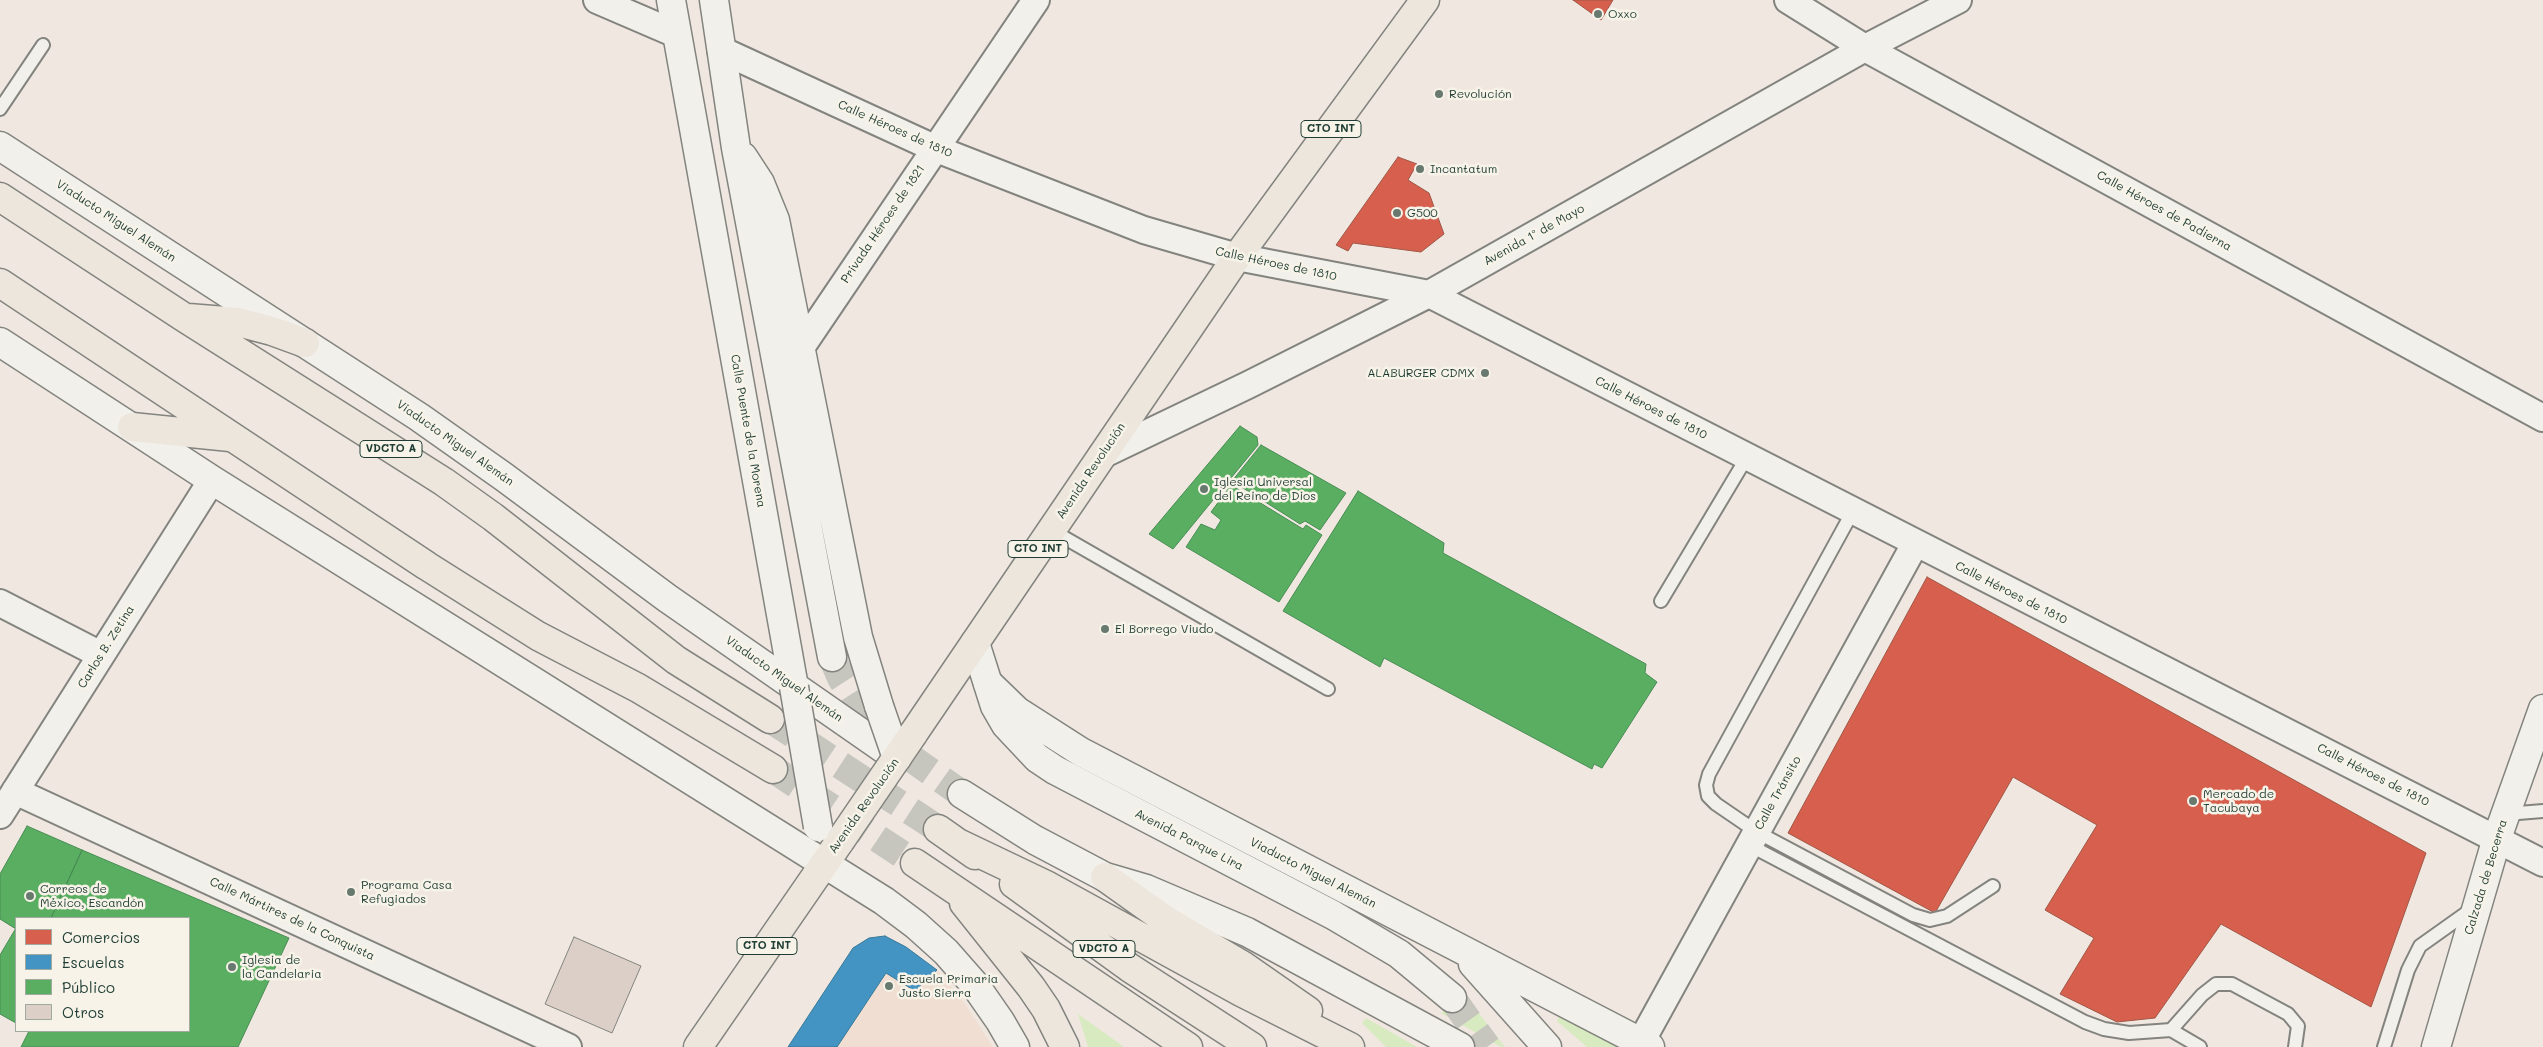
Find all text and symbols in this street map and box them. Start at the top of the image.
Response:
place label: Oxxo [1608,7,1637,21]
marker: Oxxo [1592,8,1604,20]
place label: Revolución [1449,87,1512,101]
marker: Revolución [1433,88,1445,100]
street label: Calle Héroes de 1810 [836,97,954,161]
road number: CTO INT [1301,120,1361,138]
street label: Privada Héroes de 1821 [838,162,928,286]
place label: Incantatum [1430,162,1497,176]
marker: Incantatum [1414,163,1426,175]
street label: Calle Héroes de Padierna [2094,168,2234,254]
street label: Viaducto Miguel Alemán [53,177,179,265]
street label: Avenida 1º de Mayo [1481,201,1587,269]
place label: G500 [1407,206,1438,220]
marker: G500 [1391,207,1403,219]
street label: Calle Héroes de 1810 [1214,244,1338,284]
street label: Calle Puente de la Morena [727,353,769,509]
place label: ALABURGER CDMX [1367,366,1475,380]
marker: ALABURGER CDMX [1479,367,1491,379]
street label: Calle Héroes de 1810 [1593,373,1709,443]
street label: Viaducto Miguel Alemán [394,397,516,489]
street label: Avenida Revolución [1053,420,1129,522]
road number: VDCTO A [360,440,422,458]
place label: Iglesia Universal del Reino de Dios [1214,475,1316,503]
marker: Iglesia Universal del Reino de Dios [1198,483,1210,495]
road number: CTO INT [1008,540,1068,558]
street label: Calle Héroes de 1810 [1953,558,2069,628]
street label: Carlos B. Zetina [75,603,137,691]
place label: El Borrego Viudo [1115,622,1213,636]
marker: El Borrego Viudo [1099,623,1111,635]
street label: Viaducto Miguel Alemán [723,633,845,725]
street label: Calle Héroes de 1810 [2315,740,2431,810]
street label: Calle Tránsito [1752,754,1804,832]
street label: Avenida Revolución [826,756,902,856]
place label: Mercado de Tacubaya [2203,787,2274,815]
marker: Mercado de Tacubaya [2187,795,2199,807]
street label: Avenida Parque Lira [1132,806,1246,874]
street label: Calzada de Becerra [2462,818,2510,936]
street label: Viaducto Miguel Alemán [1247,835,1379,911]
street label: Calle Mártires de la Conquista [207,874,377,964]
place label: Programa Casa Refugiados [361,878,452,906]
place label: Correos de México, Escandón [40,882,144,910]
marker: Programa Casa Refugiados [345,886,357,898]
marker: Correos de México, Escandón [24,890,36,902]
legend [15,917,190,1032]
text: Comercios [62,927,140,947]
road number: CTO INT [737,938,797,954]
road number: VDCTO A [1073,941,1135,958]
text: Escuelas [62,952,125,972]
place label: Iglesia de la Candelaria [242,953,322,981]
marker: Iglesia de la Candelaria [226,961,238,973]
place label: Escuela Primaria Justo Sierra [899,972,998,1000]
text: Público [62,977,115,997]
marker: Escuela Primaria Justo Sierra [883,980,895,992]
text: Otros [62,1002,104,1022]

